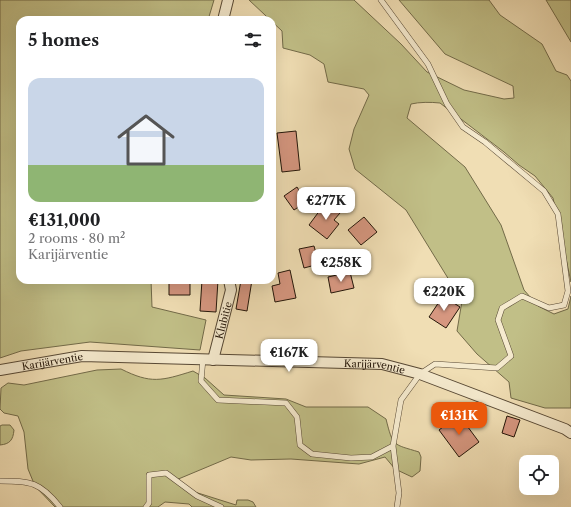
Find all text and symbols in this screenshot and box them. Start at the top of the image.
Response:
icon: filters [242,29,264,51]
text: 5 homes [28,30,99,50]
icon: home [110,104,182,176]
pin: €277K [298,187,354,221]
text: €277K [306,192,346,208]
text: €131,000 [28,210,101,230]
text: 2 rooms · 80 m² [28,230,125,246]
text: Karijärventie [28,246,108,262]
pin: €258K [313,249,369,283]
text: €258K [320,254,362,270]
pin: €220K [416,278,472,312]
text: €220K [423,283,465,299]
street label: Klubitie [213,300,235,341]
pin: €167K [261,339,317,373]
text: €167K [270,344,308,360]
street label: Karijärventie [21,350,84,373]
street label: Karijärventie [344,357,407,377]
pin: €131K [431,402,487,436]
text: €131K [440,407,478,423]
map controls [519,455,559,495]
button: locate [519,455,559,495]

